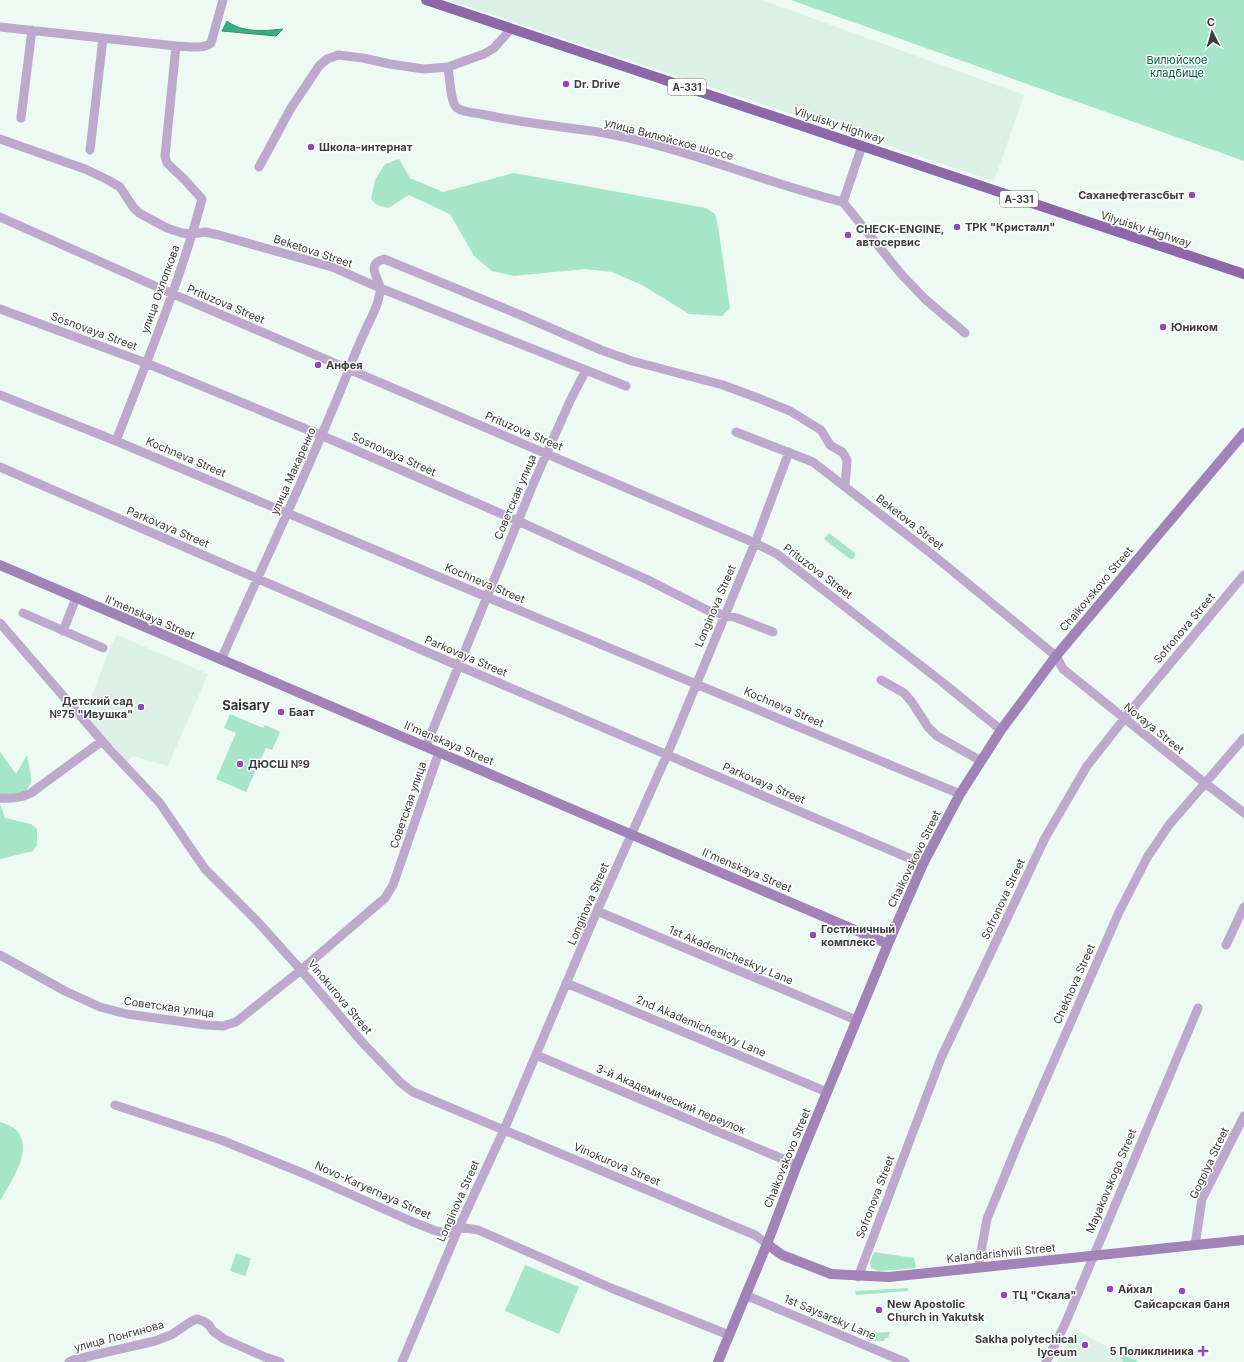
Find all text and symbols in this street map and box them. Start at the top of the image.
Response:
north arrow [1192,12,1232,52]
text: С [1206,15,1216,29]
park label: Вилюйское кладбище [1147,53,1207,80]
place label: Dr. Drive [574,77,621,91]
marker: Dr. Drive [561,79,571,89]
road number: А-331 [668,79,706,95]
street label: Vilyuisky Highway [792,104,886,146]
street label: улица Вилюйское шоссе [603,115,735,163]
place label: Школа-интернат [319,140,413,154]
marker: Школа-интернат [306,142,316,152]
place label: Саханефтегазсбыт [1078,188,1184,202]
marker: Саханефтегазсбыт [1187,190,1197,200]
road number: А-331 [1000,191,1038,207]
street label: Vilyuisky Highway [1099,208,1193,250]
place label: ТРК "Кристалл" [965,220,1055,234]
place label: CHECK-ENGINE, автосервис [856,222,945,249]
marker: ТРК "Кристалл" [952,222,962,232]
marker: CHECK-ENGINE, автосервис [843,230,853,240]
street label: Beketova Street [272,232,355,270]
street label: улица Охлопкова [138,243,182,335]
street label: Prituzova Street [185,281,267,327]
street label: Sosnovaya Street [49,309,139,353]
place label: Юником [1171,320,1218,334]
marker: Юником [1158,322,1168,332]
place label: Анфея [326,358,363,372]
marker: Анфея [313,360,323,370]
street label: Prituzova Street [483,408,565,454]
street label: улица Макаренко [267,425,319,517]
street label: Sosnovaya Street [350,429,439,479]
street label: Kochneva Street [144,434,228,480]
street label: Советская улица [491,452,539,542]
street label: Beketova Street [873,491,947,553]
street label: Parkovaya Street [125,503,212,551]
street label: Prituzova Street [781,540,856,602]
street label: Chaikovskovo Street [1056,543,1136,634]
street label: Kochneva Street [443,560,527,606]
street label: Longinova Street [691,562,739,649]
street label: Sofronova Street [1150,590,1218,666]
street label: Il'menskaya Street [103,592,197,642]
street label: Parkovaya Street [423,632,510,680]
street label: Kochneva Street [742,684,826,730]
place label: Детский сад №75 "Ивушка" [49,694,134,721]
district label: Saisary [222,697,270,713]
street label: Novaya Street [1121,700,1187,757]
marker: Детский сад №75 "Ивушка" [136,702,146,712]
place label: Баат [289,705,315,719]
marker: Баат [276,707,286,717]
street label: Il'menskaya Street [402,718,496,768]
place label: ДЮСШ №9 [248,757,310,771]
marker: ДЮСШ №9 [235,759,245,769]
street label: Parkovaya Street [721,759,808,807]
street label: Советская улица [387,760,429,850]
street label: Chaikovskovo Street [884,808,944,910]
street label: Il'menskaya Street [700,845,794,895]
street label: Sofronova Street [978,856,1028,942]
street label: Longinova Street [564,860,612,947]
street label: 1st Akademicheskyy Lane [667,922,795,988]
place label: Гостиничный комплекс [821,922,895,949]
marker: Гостиничный комплекс [808,930,818,940]
street label: Chekhova Street [1050,941,1098,1026]
street label: Vinokurova Street [305,957,375,1037]
street label: 2nd Akademicheskyy Lane [634,992,768,1060]
street label: Советская улица [123,994,215,1020]
street label: 3-й Академический переулок [594,1061,748,1137]
street label: Chaikovskovo Street [761,1106,814,1210]
street label: Gogolya Street [1186,1125,1232,1201]
street label: Mayakovskogo Street [1083,1126,1140,1235]
street label: Vinokurova Street [572,1139,663,1189]
street label: Sofronova Street [853,1153,897,1240]
street label: Novo-Karyernaya Street [313,1158,434,1222]
street label: Longinova Street [434,1158,482,1244]
street label: Kalandarishvili Street [946,1240,1056,1266]
place label: Айхал [1118,1282,1152,1296]
marker: Айхал [1105,1284,1115,1294]
marker: Сайсарская баня [1177,1286,1187,1296]
place label: ТЦ "Скала" [1012,1288,1076,1302]
marker: ТЦ "Скала" [999,1290,1009,1300]
street label: 1st Saysarsky Lane [782,1291,878,1343]
place label: New Apostolic Church in Yakutsk [887,1297,985,1324]
place label: Сайсарская баня [1134,1297,1230,1311]
marker: New Apostolic Church in Yakutsk [874,1305,884,1315]
street label: улица Лонгинова [72,1317,166,1355]
place label: Sakha polytechical lyceum [975,1332,1077,1359]
marker: Sakha polytechical lyceum [1080,1340,1090,1350]
place label: 5 Поликлиника [1110,1344,1194,1358]
marker: 5 Поликлиника [1197,1345,1209,1357]

